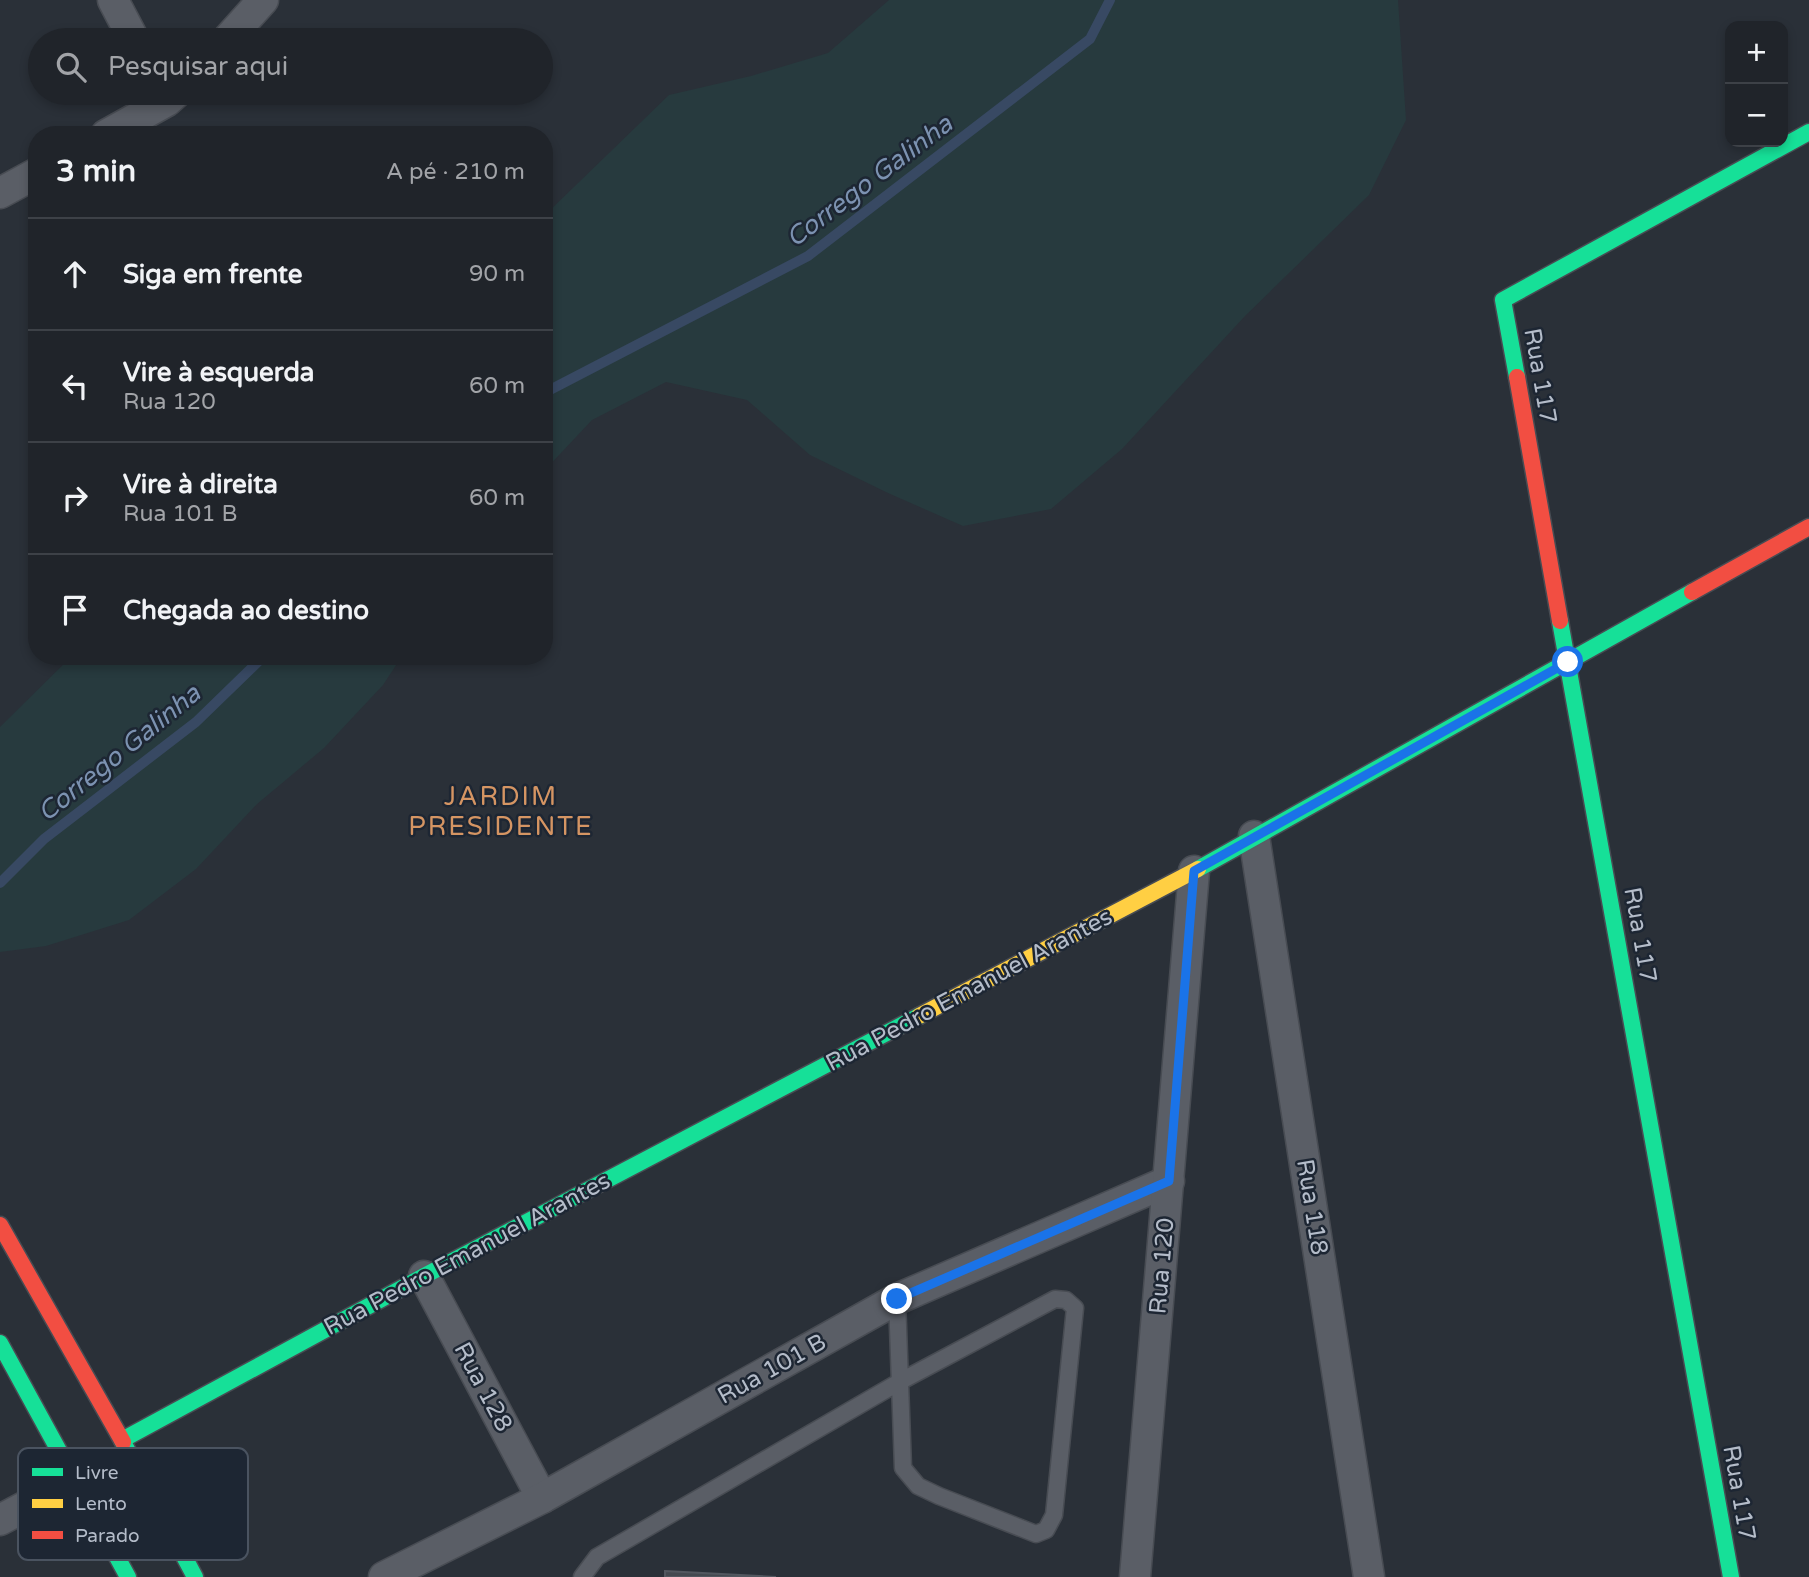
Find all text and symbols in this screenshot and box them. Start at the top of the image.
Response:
map controls [1725,21,1788,147]
button: + [1725,21,1788,84]
search box [28,28,553,105]
icon: search [52,48,90,86]
text: Pesquisar aqui [108,51,288,82]
button: − [1725,84,1788,147]
water label: Corrego Galinha [780,108,959,254]
text: 3 min [56,153,136,190]
text: A pé · 210 m [386,158,525,186]
icon: ahead [56,255,94,293]
text: Siga em frente [123,259,303,290]
text: 90 m [469,260,525,288]
street label: Rua 117 [1517,326,1563,426]
text: Vire à esquerda [123,357,314,388]
icon: left [56,367,94,405]
text: 60 m [469,372,525,400]
text: Rua 120 [123,388,216,416]
text: Vire à direita [123,469,278,500]
icon: right [56,479,94,517]
text: 60 m [469,484,525,512]
text: Rua 101 B [123,500,238,528]
icon: arrive [56,591,94,629]
text: Chegada ao destino [123,595,369,626]
route start [1552,646,1583,677]
water label: Corrego Galinha [31,677,208,828]
district label: JARDIM PRESIDENTE [408,781,594,842]
street label: Rua 117 [1617,885,1663,985]
street label: Rua Pedro Emanuel Arantes [821,902,1117,1078]
street label: Rua 118 [1290,1157,1334,1257]
street label: Rua Pedro Emanuel Arantes [319,1166,615,1342]
street label: Rua 120 [1143,1217,1181,1315]
route end [881,1283,912,1314]
street label: Rua 101 B [713,1327,831,1411]
street label: Rua 128 [448,1338,518,1436]
street label: Rua 117 [1716,1443,1762,1543]
legend [18,1448,248,1560]
text: Livre [75,1462,119,1484]
text: Lento [75,1493,127,1515]
text: Parado [75,1525,139,1547]

